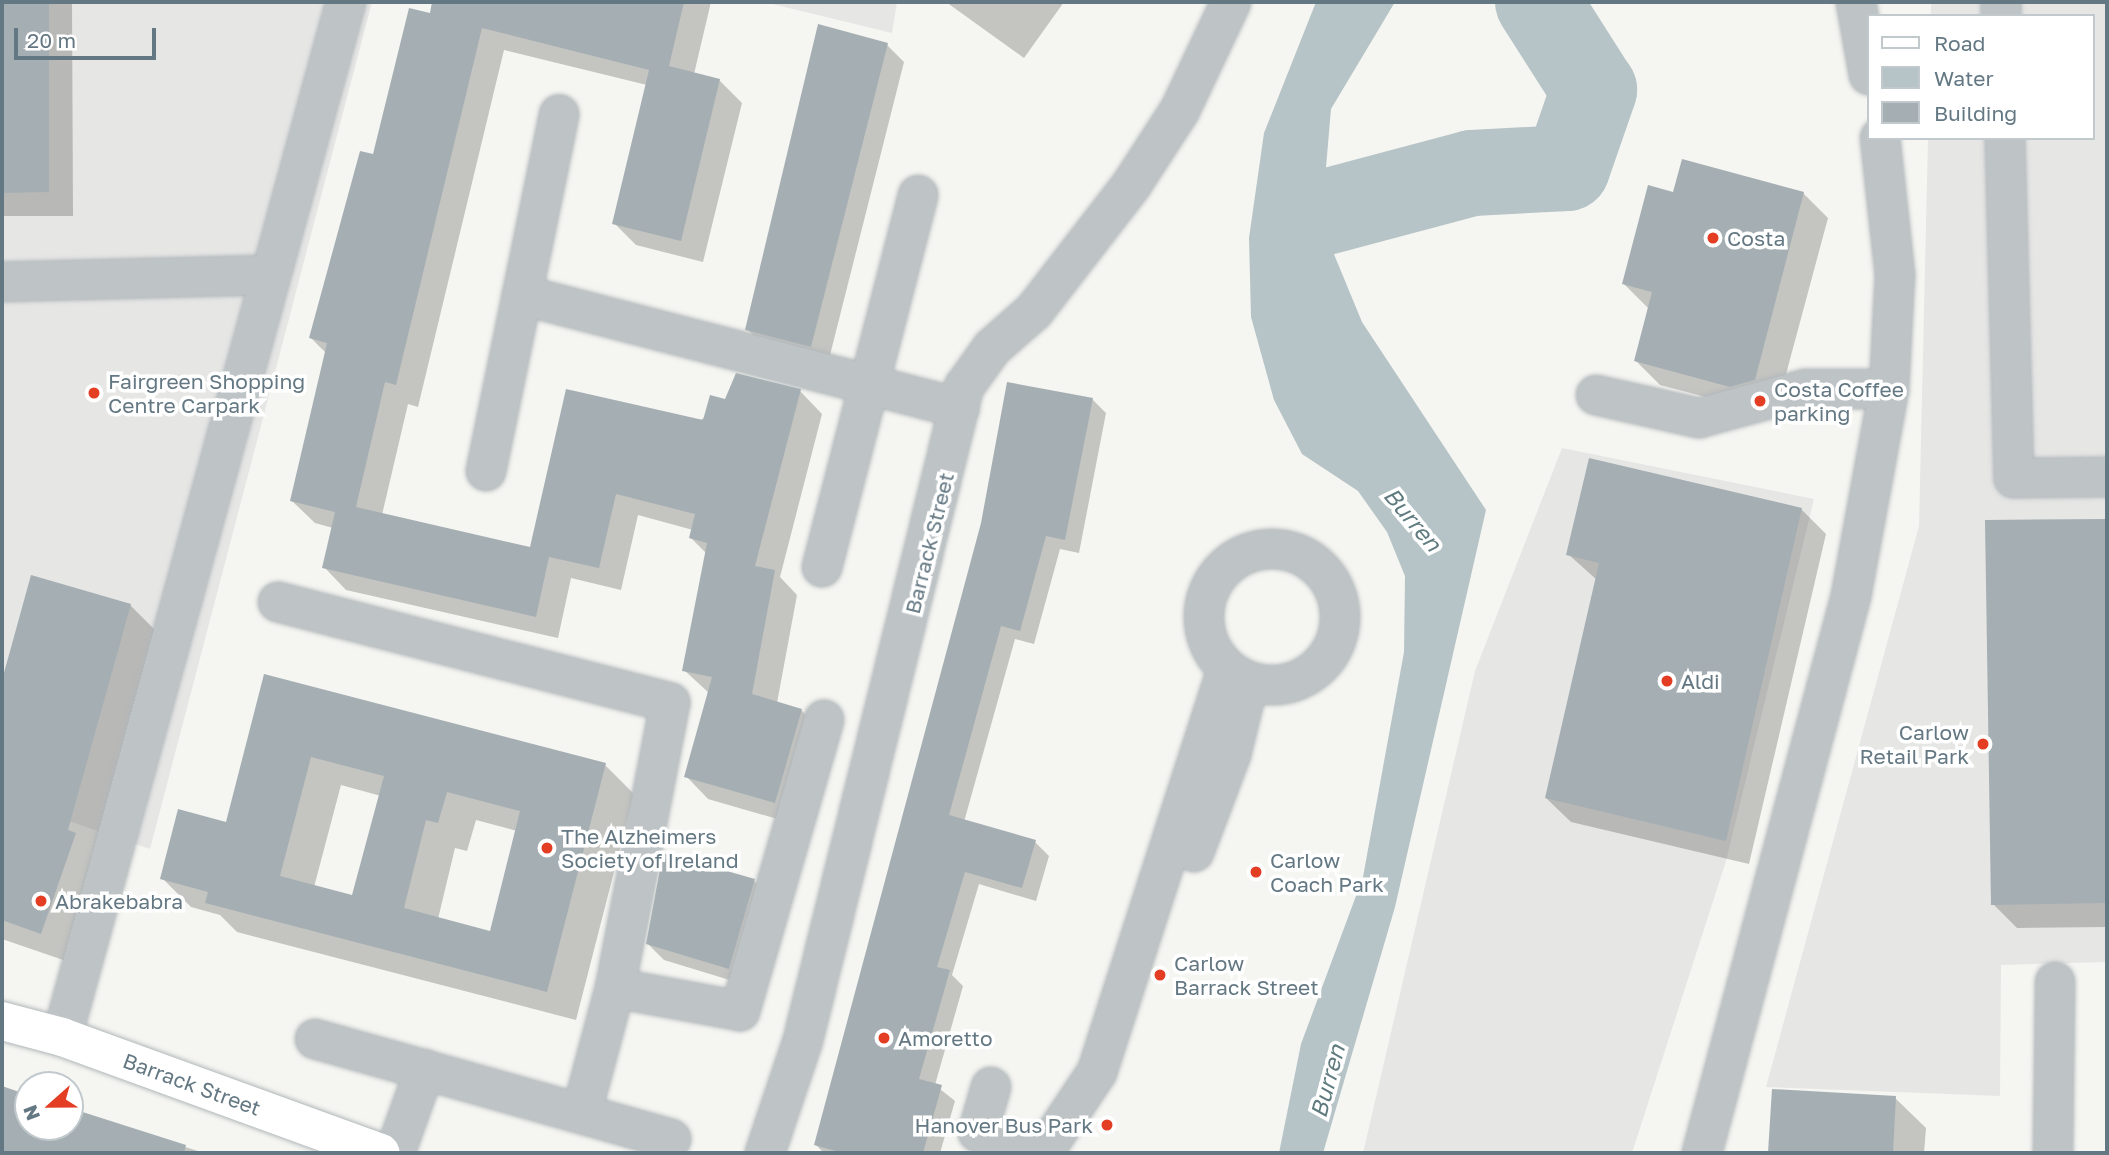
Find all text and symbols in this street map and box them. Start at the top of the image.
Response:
scale bar [18,14,159,58]
legend [1868,14,2095,140]
text: 20 m [27,27,76,53]
text: Road [1934,30,1985,56]
text: Water [1934,65,1994,91]
text: Building [1934,100,2017,126]
place label: Costa [1727,225,1785,251]
marker: Costa [1705,230,1721,246]
place label: Fairgreen Shopping Centre Carpark [108,368,305,418]
place label: Costa Coffee parking [1774,376,1904,426]
marker: Fairgreen Shopping Centre Carpark [86,385,102,401]
marker: Costa Coffee parking [1752,393,1768,409]
street label: Barrack Street [899,470,959,616]
water label: Burren [1378,482,1448,556]
place label: Aldi [1681,668,1720,694]
marker: Aldi [1659,673,1675,689]
place label: Carlow Retail Park [1859,719,1969,769]
marker: Carlow Retail Park [1975,736,1991,752]
place label: The Alzheimers Society of Ireland [561,823,739,873]
marker: The Alzheimers Society of Ireland [539,840,555,856]
place label: Carlow Coach Park [1270,847,1384,897]
marker: Carlow Coach Park [1248,864,1264,880]
place label: Abrakebabra [55,888,183,914]
marker: Abrakebabra [33,893,49,909]
place label: Carlow Barrack Street [1174,950,1319,1000]
marker: Carlow Barrack Street [1152,967,1168,983]
place label: Amoretto [898,1025,993,1051]
marker: Amoretto [876,1030,892,1046]
water label: Burren [1304,1041,1350,1121]
street label: Barrack Street [120,1047,264,1121]
north arrow [14,1071,84,1141]
text: N [17,1102,44,1124]
place label: Hanover Bus Park [915,1112,1093,1138]
marker: Hanover Bus Park [1099,1117,1115,1133]

